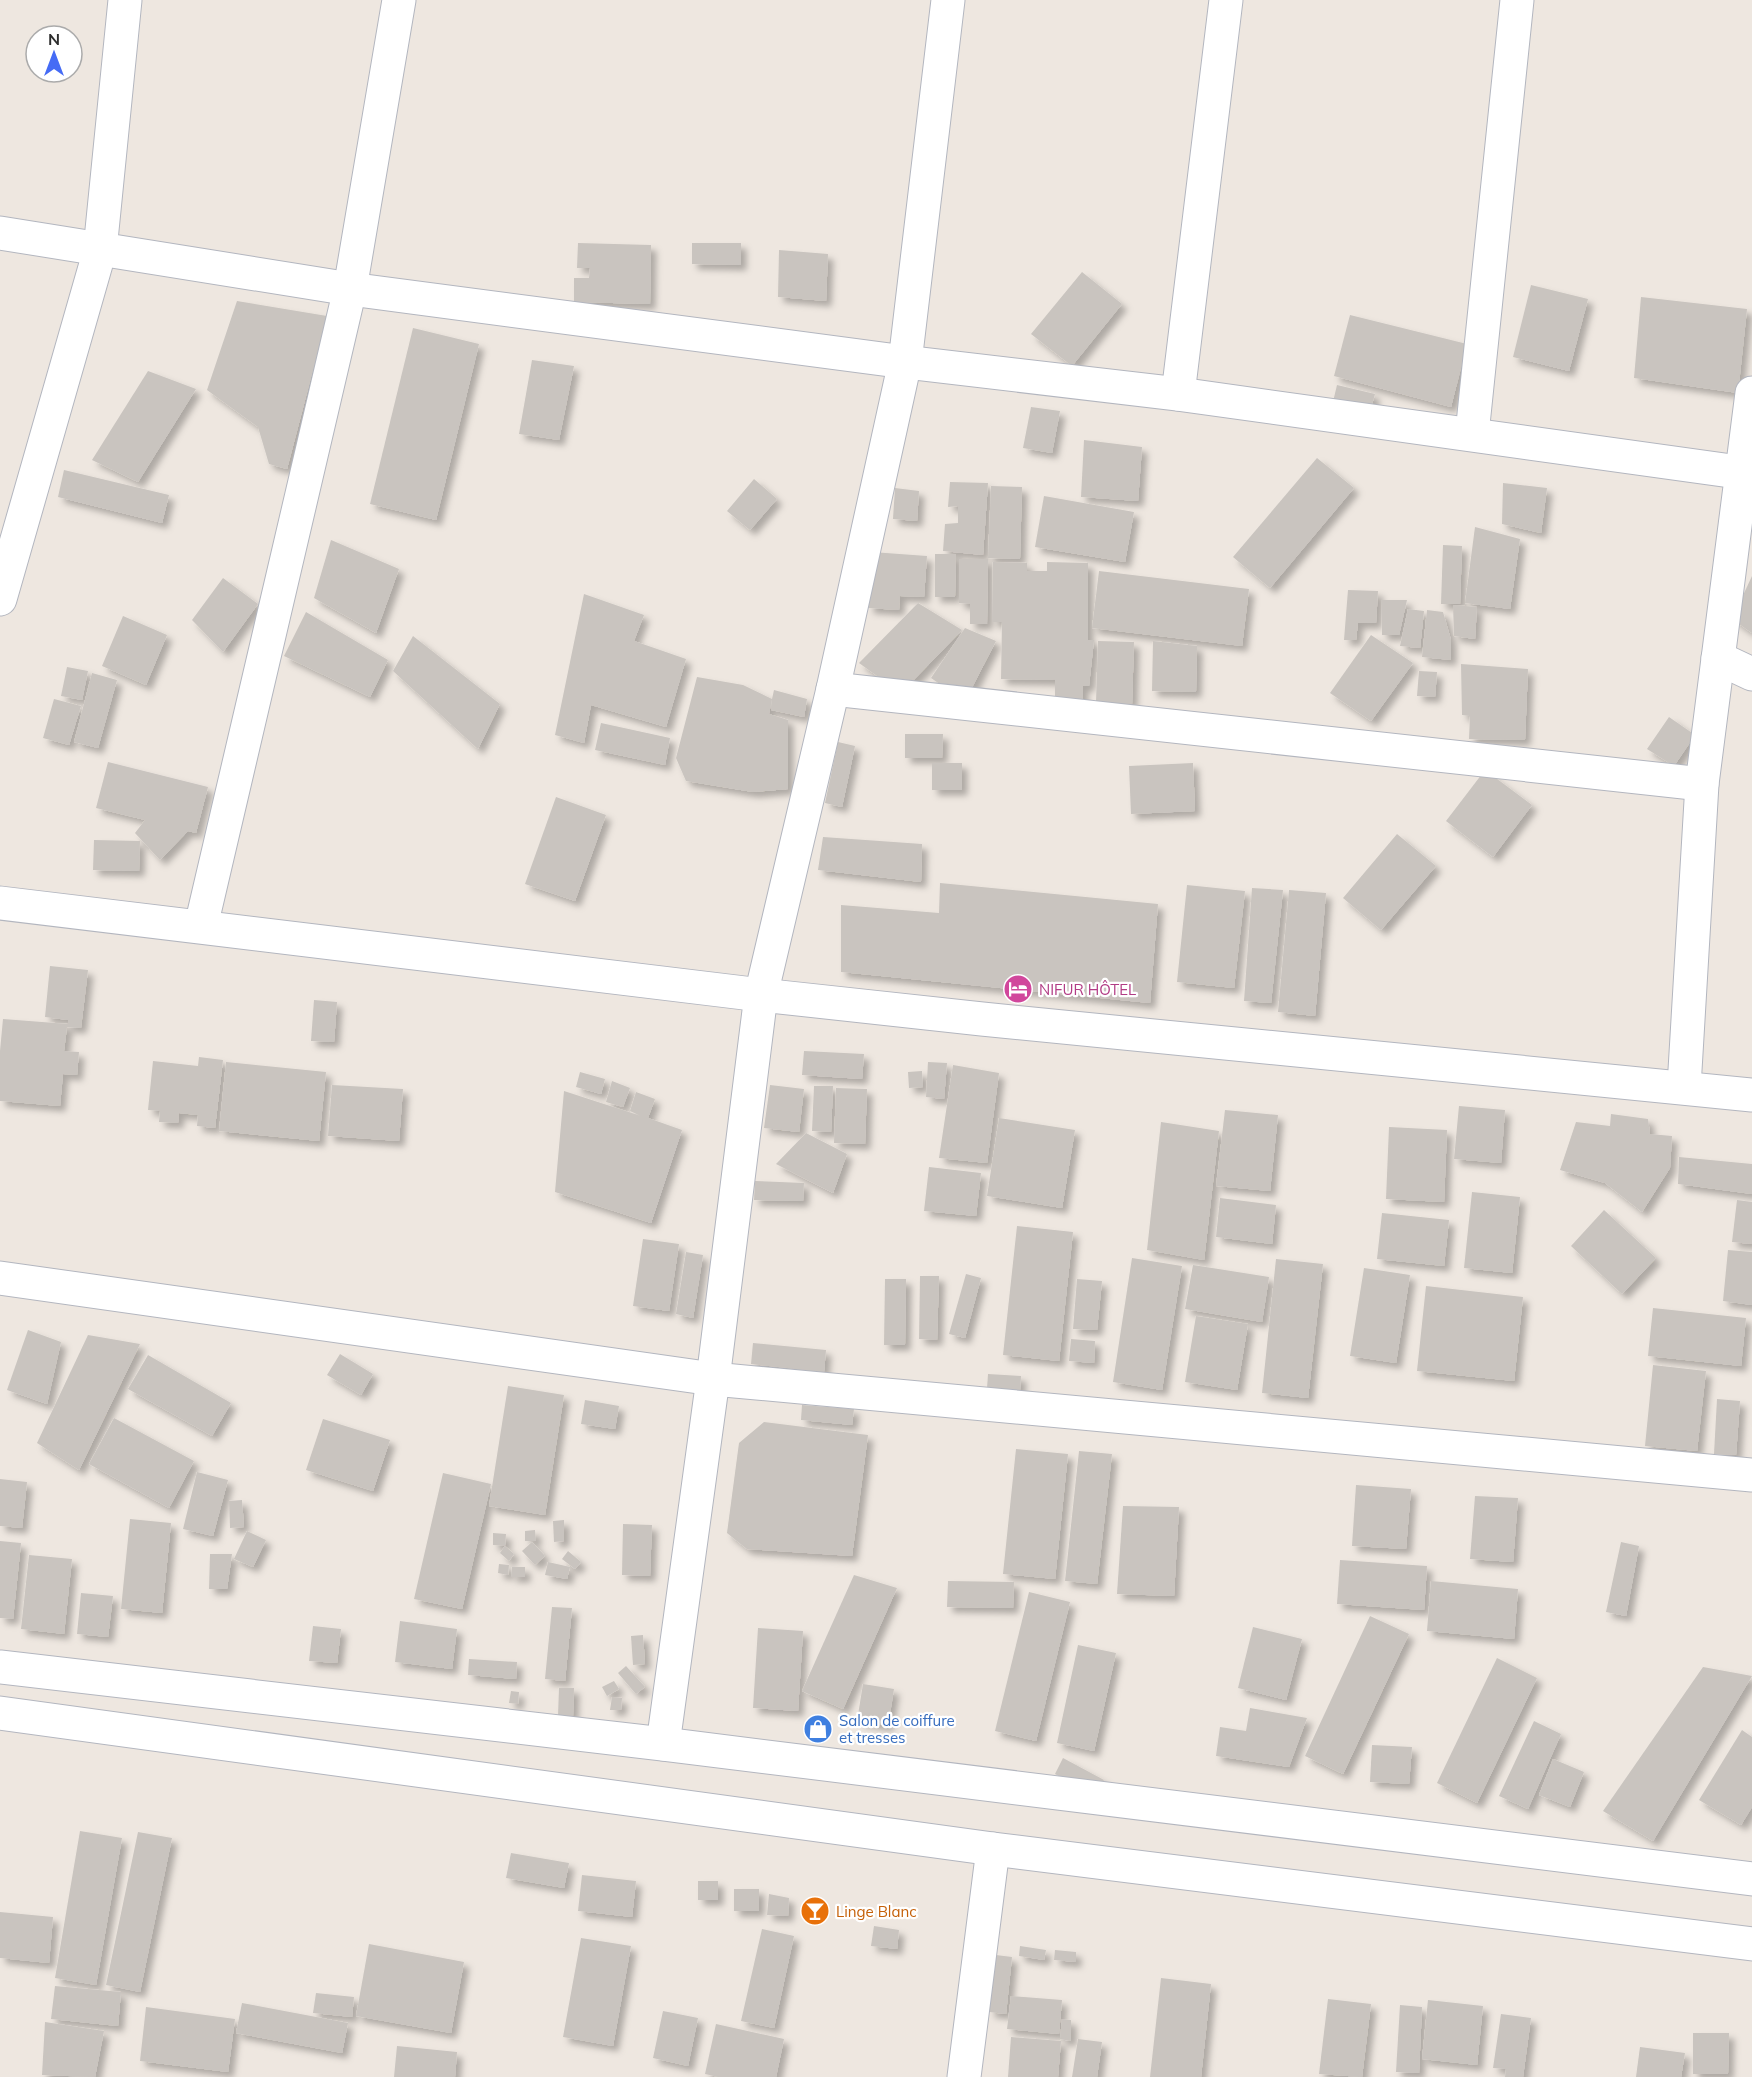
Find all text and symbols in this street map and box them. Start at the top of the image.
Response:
north arrow [24,24,84,84]
text: N [48,29,60,49]
hotel icon: NIFUR HÔTEL [1002,973,1034,1005]
place label: NIFUR HÔTEL [1039,980,1136,999]
place label: Salon de coiffure et tresses [839,1711,955,1747]
shop icon: Salon de coiffure et tresses [802,1713,834,1745]
bar icon: Linge Blanc [799,1895,831,1927]
place label: Linge Blanc [836,1902,917,1921]

